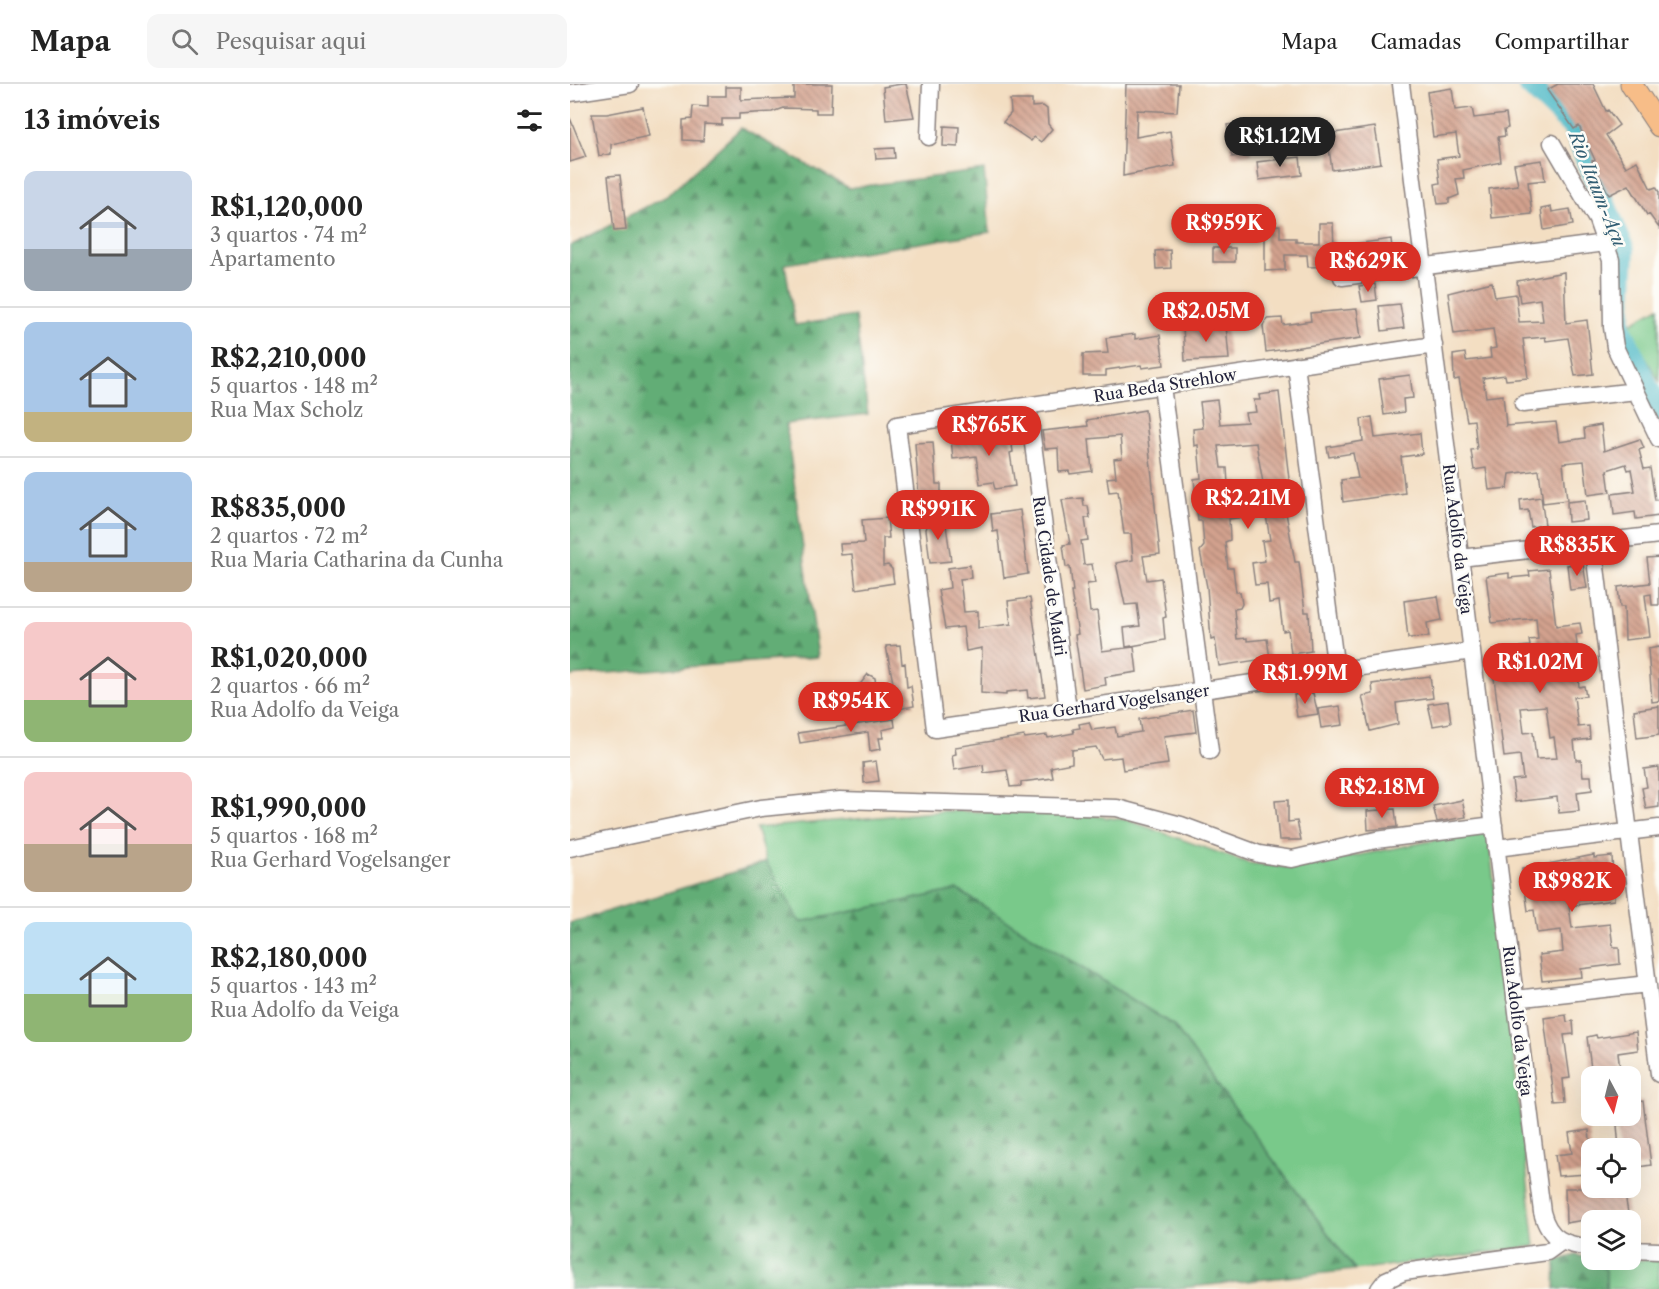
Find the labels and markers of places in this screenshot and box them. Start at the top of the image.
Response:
pin: R$1.12M [1225,117,1335,168]
pin: R$959K [1175,204,1273,255]
pin: R$629K [1319,242,1417,293]
pin: R$2.05M [1151,292,1261,343]
pin: R$765K [940,406,1038,457]
pin: R$2.21M [1193,479,1303,530]
pin: R$991K [889,490,987,541]
pin: R$835K [1528,526,1626,577]
pin: R$1.02M [1485,643,1595,694]
pin: R$1.99M [1250,654,1360,705]
pin: R$954K [802,682,900,733]
pin: R$2.18M [1327,768,1437,819]
pin: R$982K [1523,862,1621,913]

